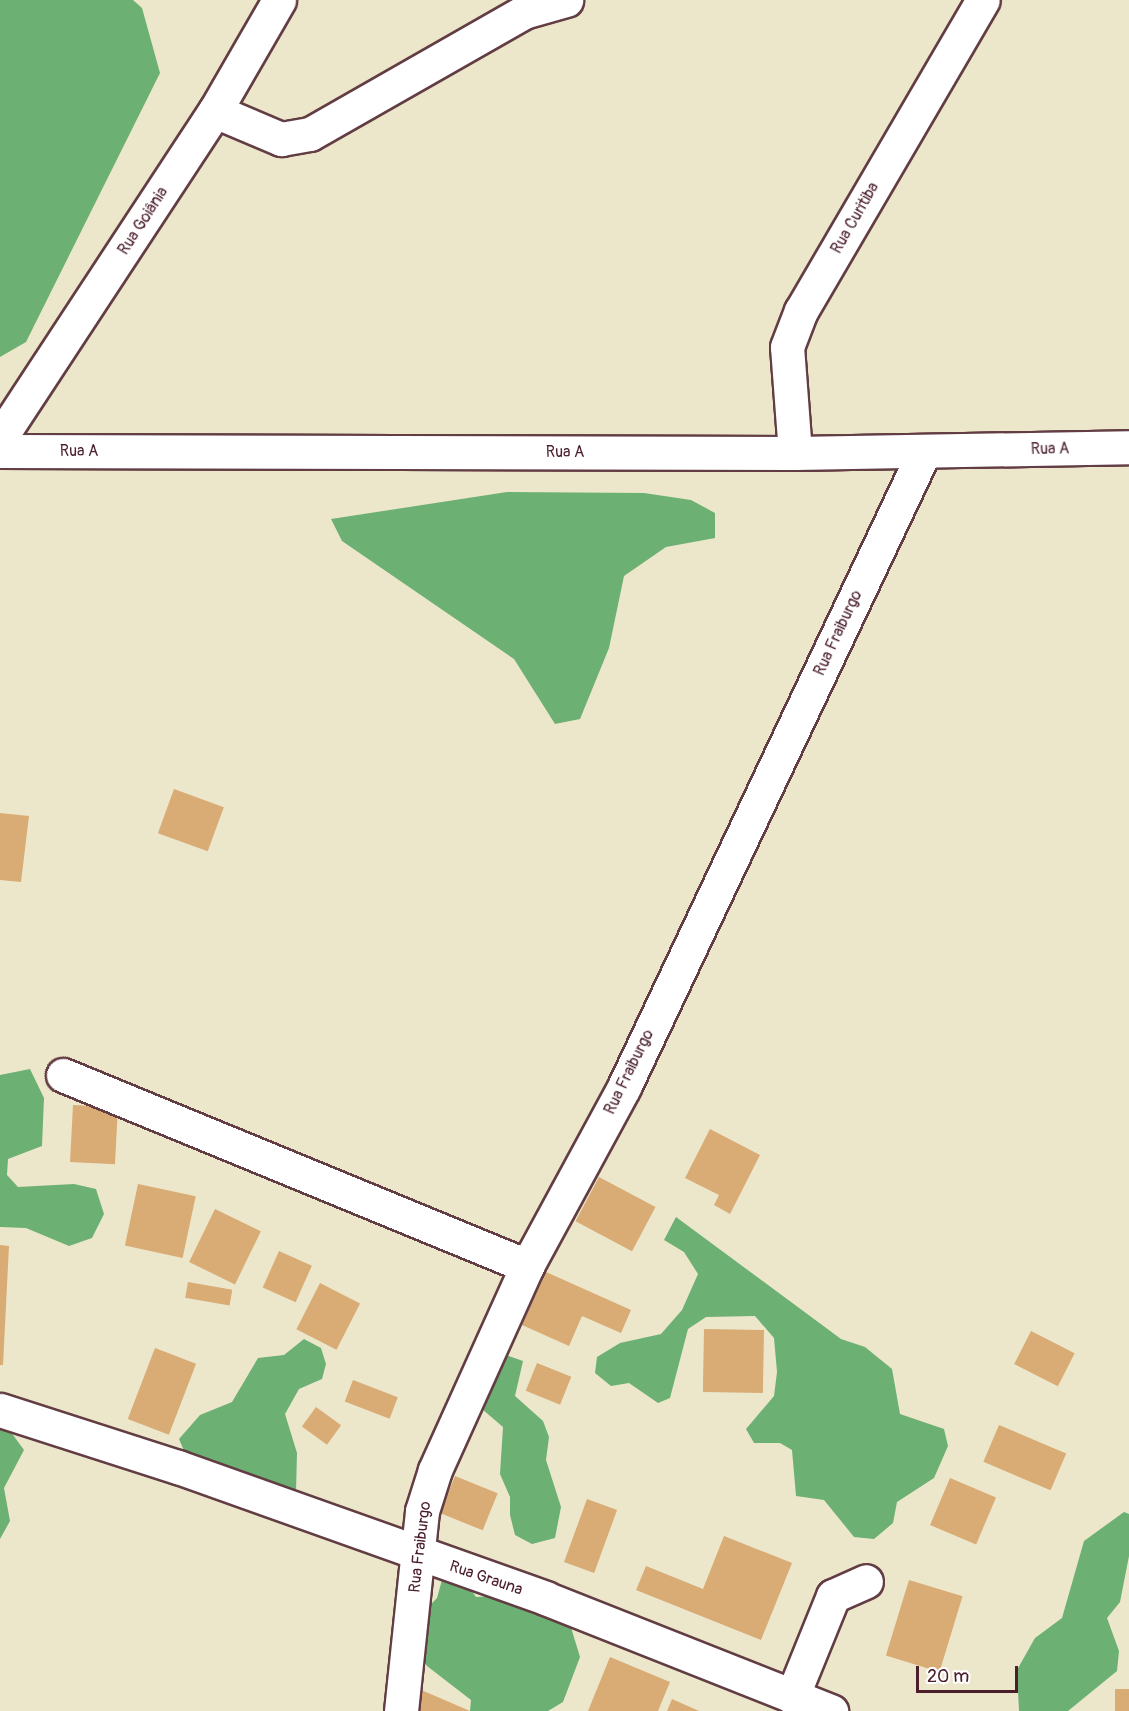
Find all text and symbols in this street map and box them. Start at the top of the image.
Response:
street label: Rua Curitiba [827,179,883,257]
street label: Rua Goiânia [114,183,172,259]
street label: Rua A [1031,439,1069,459]
street label: Rua A [60,441,98,461]
street label: Rua A [546,442,584,462]
street label: Rua Fraiburgo [810,587,866,679]
street label: Rua Fraiburgo [600,1026,658,1118]
street label: Rua Fraiburgo [405,1500,435,1594]
street label: Rua Grauna [447,1557,525,1599]
scale bar [919,1654,1021,1692]
text: 20 m [927,1665,969,1688]

